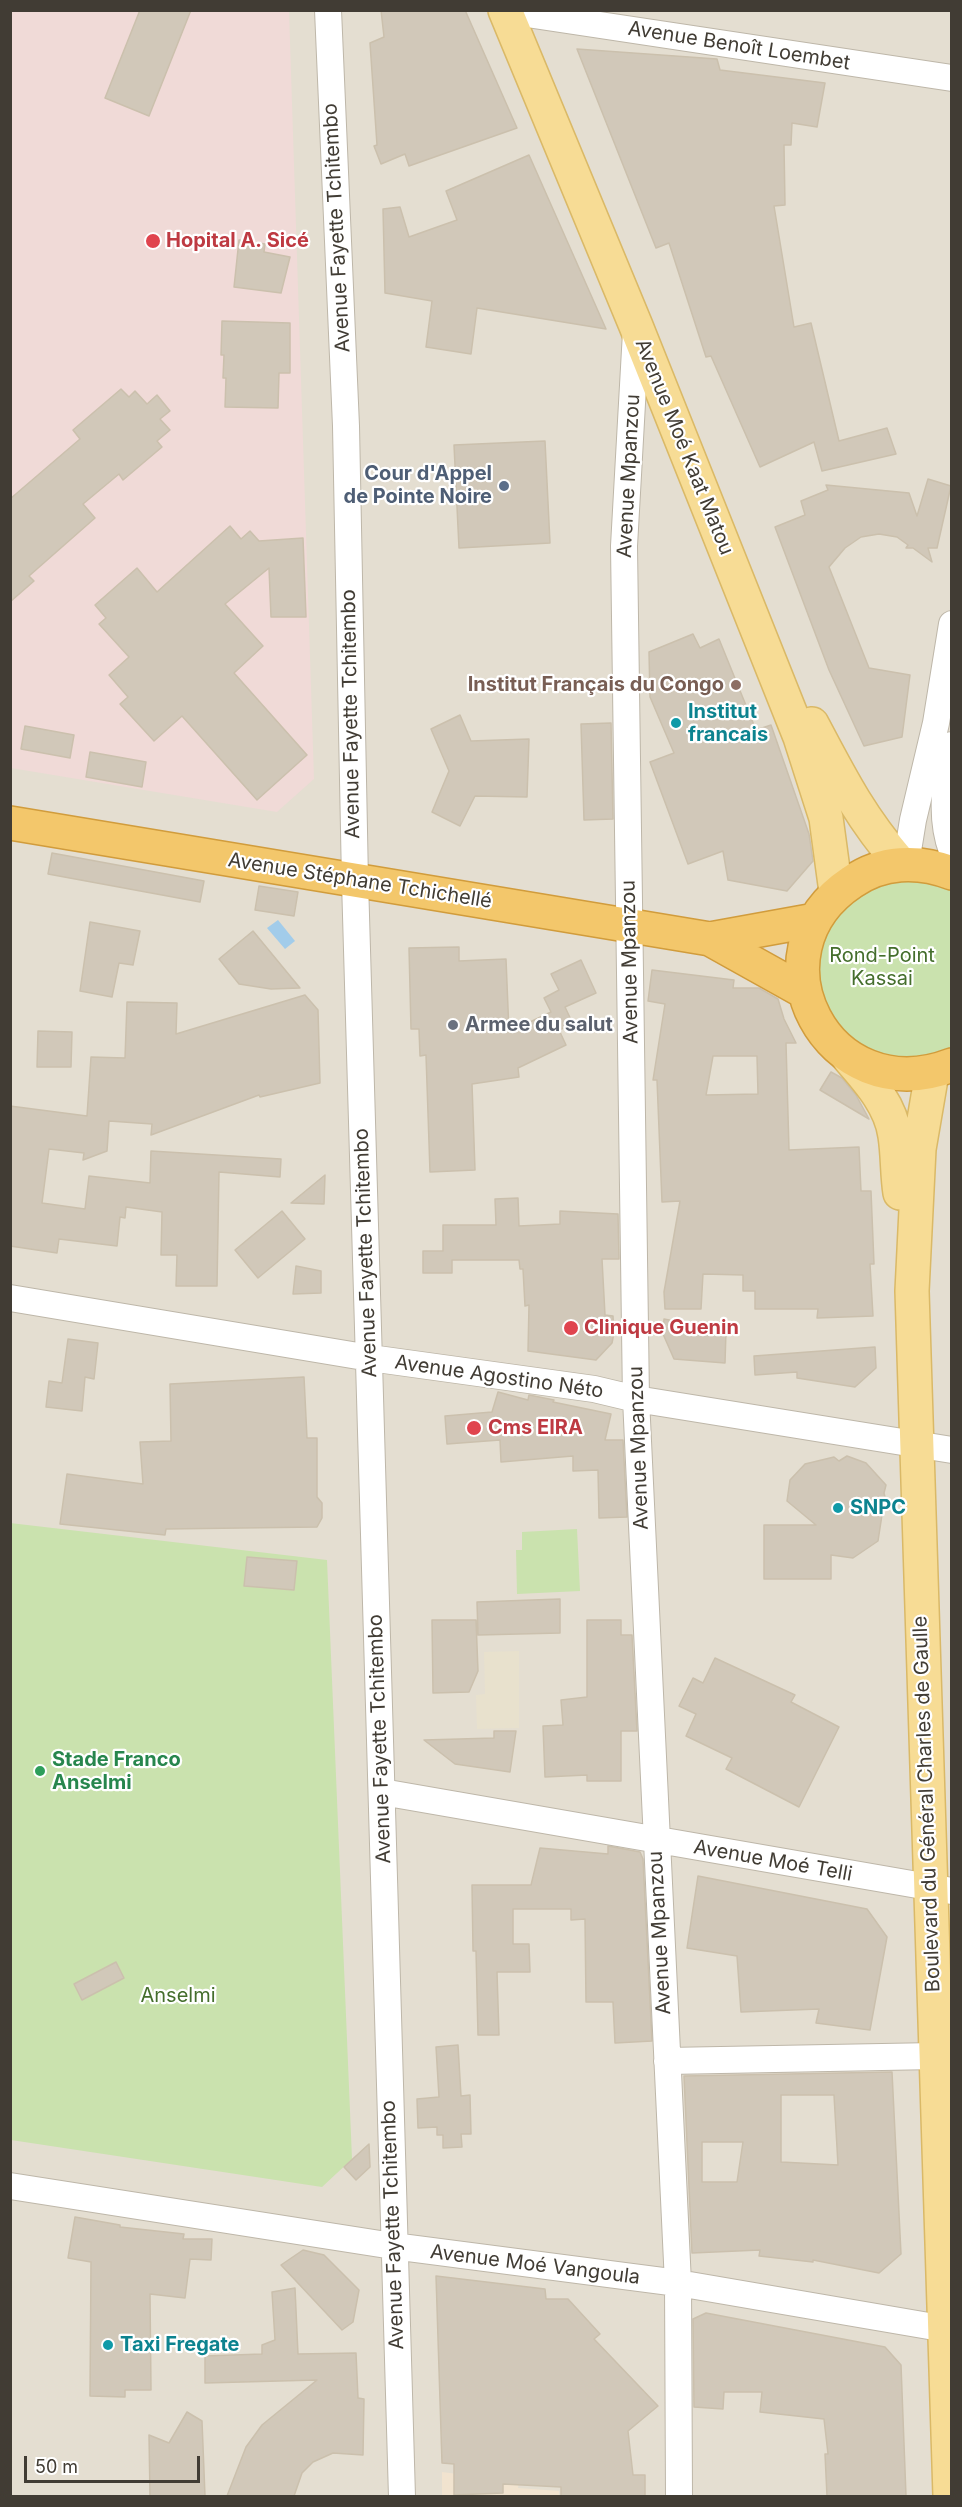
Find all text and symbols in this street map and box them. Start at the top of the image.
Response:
street label: Avenue Benoît Loembet [626,17,852,75]
street label: Avenue Fayette Tchitembo [318,103,356,353]
place label: Hopital A. Sicé [166,229,309,253]
marker: Hopital A. Sicé [144,232,162,250]
street label: Avenue Moé Kaat Matou [630,336,738,558]
street label: Avenue Mpanzou [613,393,645,559]
place label: Cour d'Appel de Pointe Noire [344,462,492,509]
marker: Cour d'Appel de Pointe Noire [497,479,511,493]
street label: Avenue Fayette Tchitembo [337,589,365,839]
place label: Institut Français du Congo [468,673,724,697]
marker: Institut Français du Congo [729,678,743,692]
place label: Institut francais [688,700,768,747]
marker: Institut francais [669,716,683,730]
street label: Avenue Stéphane Tchichellé [226,848,494,914]
street label: Avenue Mpanzou [617,880,643,1044]
park label: Rond-Point Kassai [829,944,935,991]
place label: Armee du salut [465,1013,613,1037]
marker: Armee du salut [446,1018,460,1032]
street label: Avenue Fayette Tchitembo [350,1128,382,1378]
place label: Clinique Guenin [584,1316,739,1340]
marker: Clinique Guenin [562,1319,580,1337]
street label: Avenue Agostino Néto [393,1350,605,1404]
street label: Avenue Mpanzou [624,1366,654,1530]
place label: Cms EIRA [488,1416,583,1440]
marker: Cms EIRA [465,1419,483,1437]
place label: SNPC [850,1496,906,1520]
marker: SNPC [831,1501,845,1515]
street label: Avenue Fayette Tchitembo [364,1614,396,1864]
street label: Boulevard du Général Charles de Gaulle [908,1615,946,1993]
place label: Stade Franco Anselmi [52,1748,181,1795]
marker: Stade Franco Anselmi [33,1764,47,1778]
street label: Avenue Moé Telli [692,1835,854,1887]
street label: Avenue Mpanzou [644,1850,676,2016]
park label: Anselmi [140,1984,216,2008]
street label: Avenue Fayette Tchitembo [377,2100,409,2350]
street label: Avenue Moé Vangoula [429,2240,641,2290]
place label: Taxi Fregate [120,2333,239,2357]
marker: Taxi Fregate [101,2338,115,2352]
scale bar [27,2444,202,2482]
text: 50 m [35,2456,78,2477]

